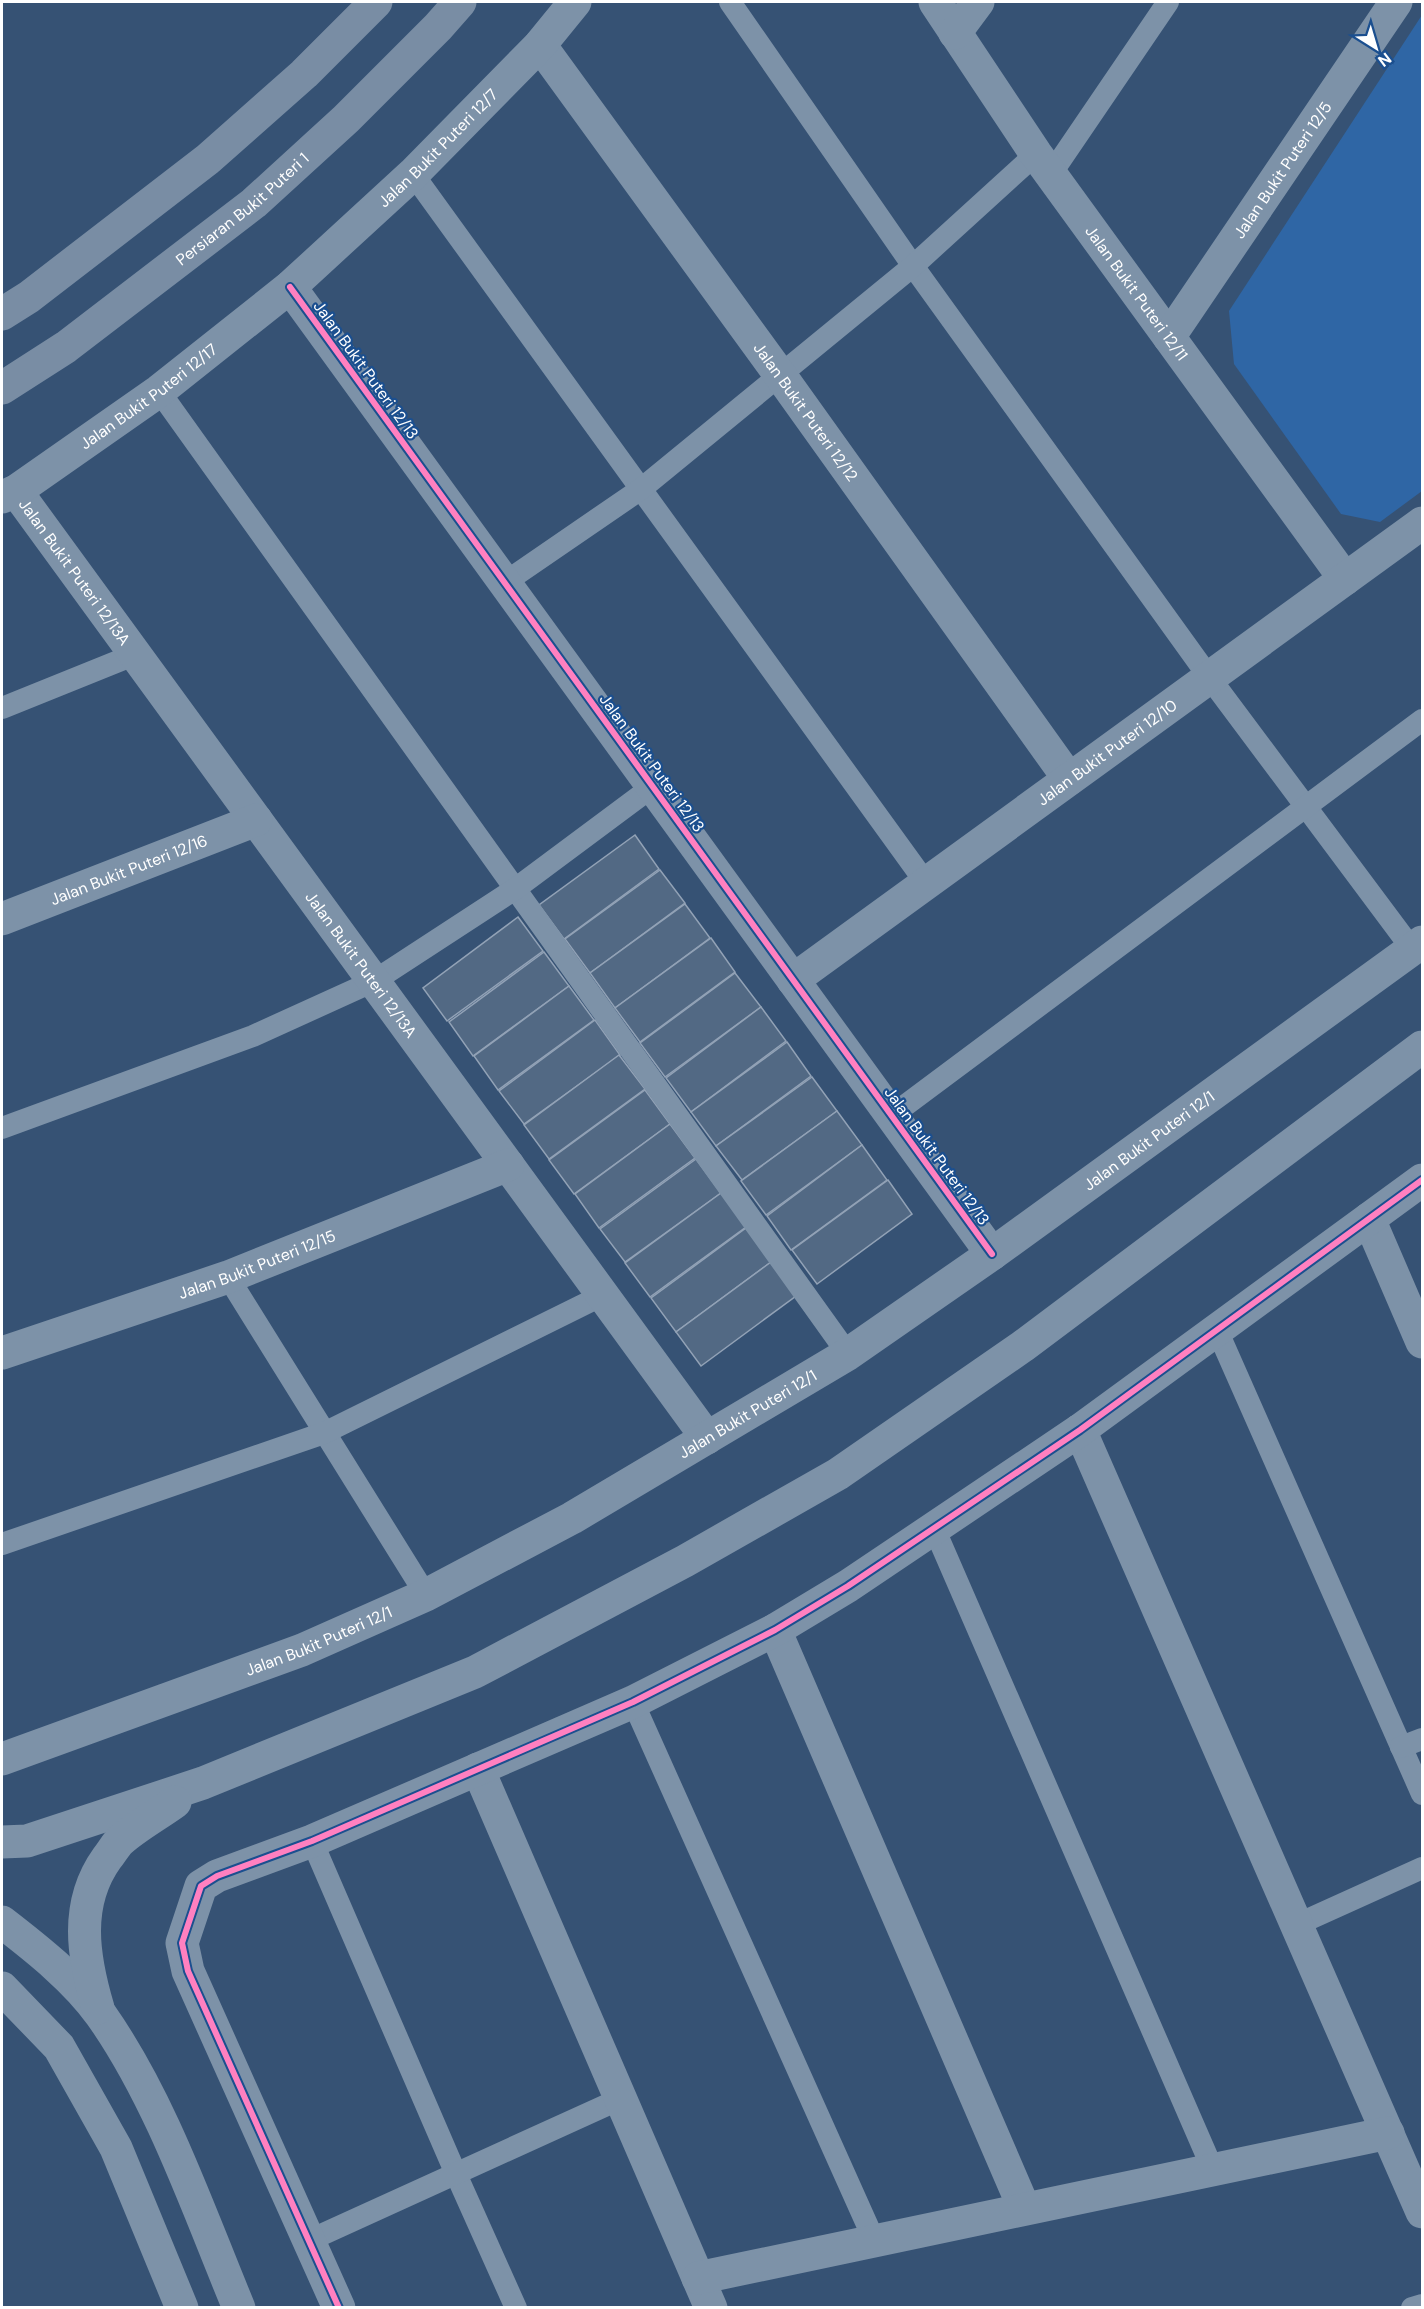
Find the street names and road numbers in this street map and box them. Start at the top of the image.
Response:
street label: Jalan Bukit Puteri 12/7 [373,84,502,212]
street label: Jalan Bukit Puteri 12/5 [1228,97,1336,242]
street label: Persiaran Bukit Puteri 1 [171,148,313,270]
street label: Jalan Bukit Puteri 12/11 [1081,221,1193,364]
street label: Jalan Bukit Puteri 12/13 [309,297,423,443]
street label: Jalan Bukit Puteri 12/12 [749,338,863,485]
street label: Jalan Bukit Puteri 12/17 [76,339,221,454]
street label: Jalan Bukit Puteri 12/13A [14,494,136,650]
street label: Jalan Bukit Puteri 12/13 [595,690,709,836]
street label: Jalan Bukit Puteri 12/10 [1033,694,1181,810]
street label: Jalan Bukit Puteri 12/16 [47,830,210,910]
street label: Jalan Bukit Puteri 12/13A [301,887,422,1042]
street label: Jalan Bukit Puteri 12/13 [880,1083,994,1229]
street label: Jalan Bukit Puteri 12/1 [1079,1086,1218,1195]
street label: Jalan Bukit Puteri 12/15 [176,1225,339,1303]
street label: Jalan Bukit Puteri 12/1 [675,1365,820,1463]
street label: Jalan Bukit Puteri 12/1 [242,1601,395,1680]

